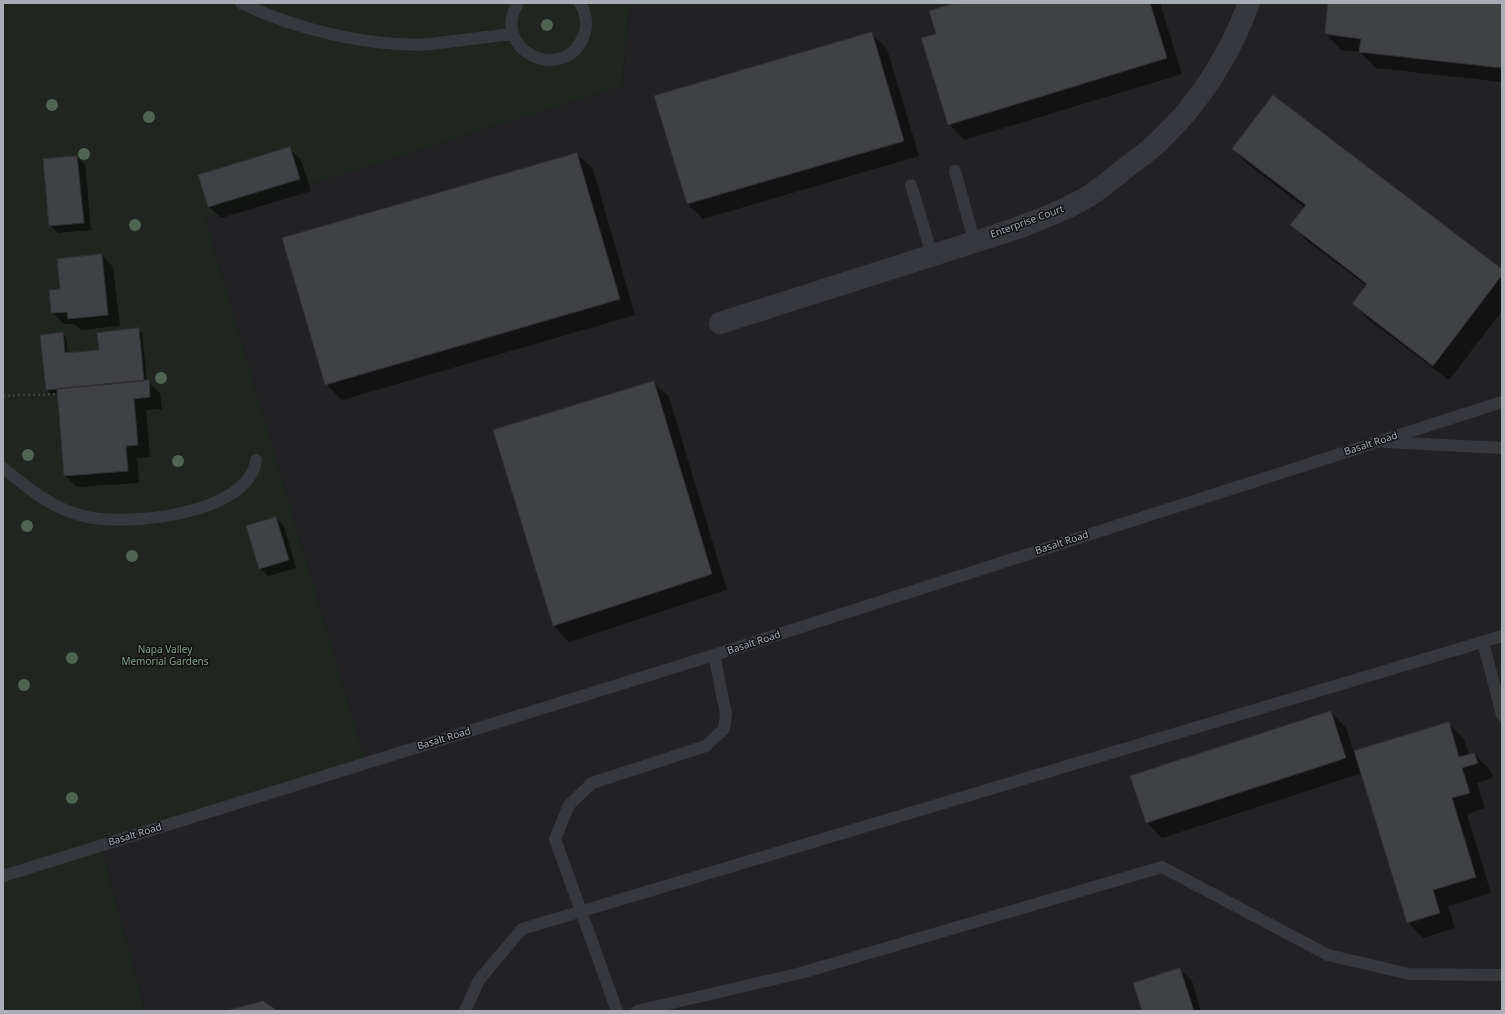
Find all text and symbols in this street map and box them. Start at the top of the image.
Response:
street label: Enterprise Court [989,203,1065,241]
street label: Basalt Road [1343,430,1399,458]
street label: Basalt Road [1034,529,1090,557]
street label: Basalt Road [726,629,782,657]
park label: Napa Valley Memorial Gardens [121,644,209,668]
street label: Basalt Road [416,725,472,753]
street label: Basalt Road [107,821,163,849]

